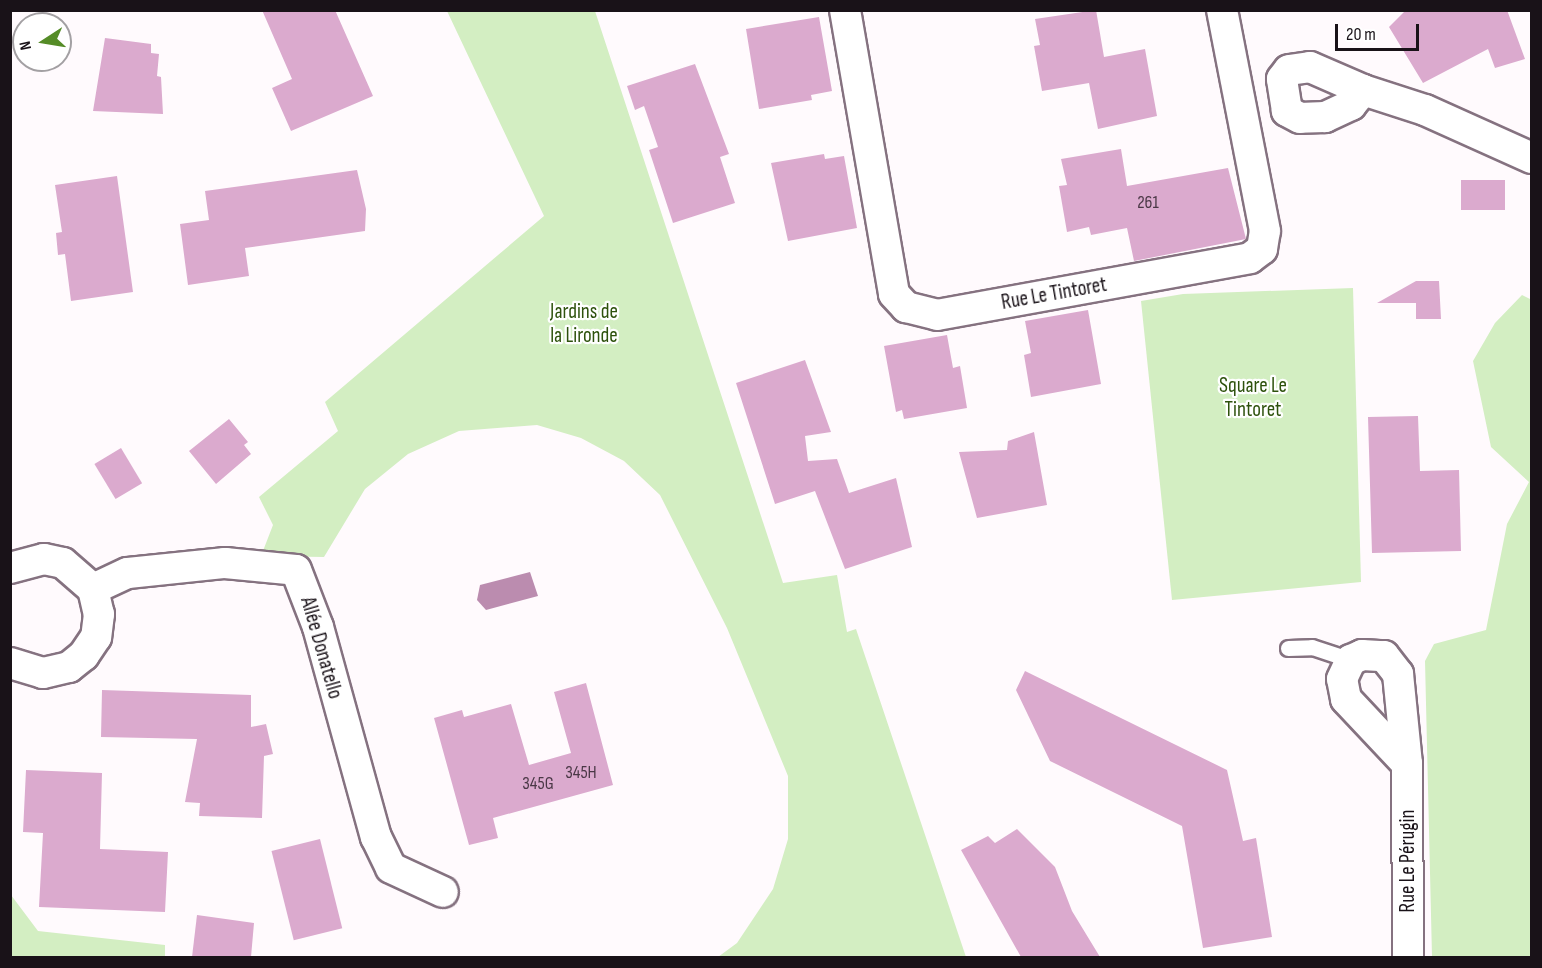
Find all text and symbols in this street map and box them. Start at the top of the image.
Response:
north arrow [12,12,72,72]
scale bar [1338,12,1422,50]
text: 20 m [1346,24,1376,45]
text: N [16,39,36,52]
house number: 261 [1137,192,1159,214]
street label: Rue Le Tintoret [999,272,1109,316]
park label: Jardins de la Lironde [550,299,618,349]
park label: Square Le Tintoret [1219,373,1287,423]
street label: Allée Donatello [294,594,348,702]
house number: 345H [565,762,597,784]
house number: 345G [522,773,554,795]
street label: Rue Le Pérugin [1395,810,1421,912]

